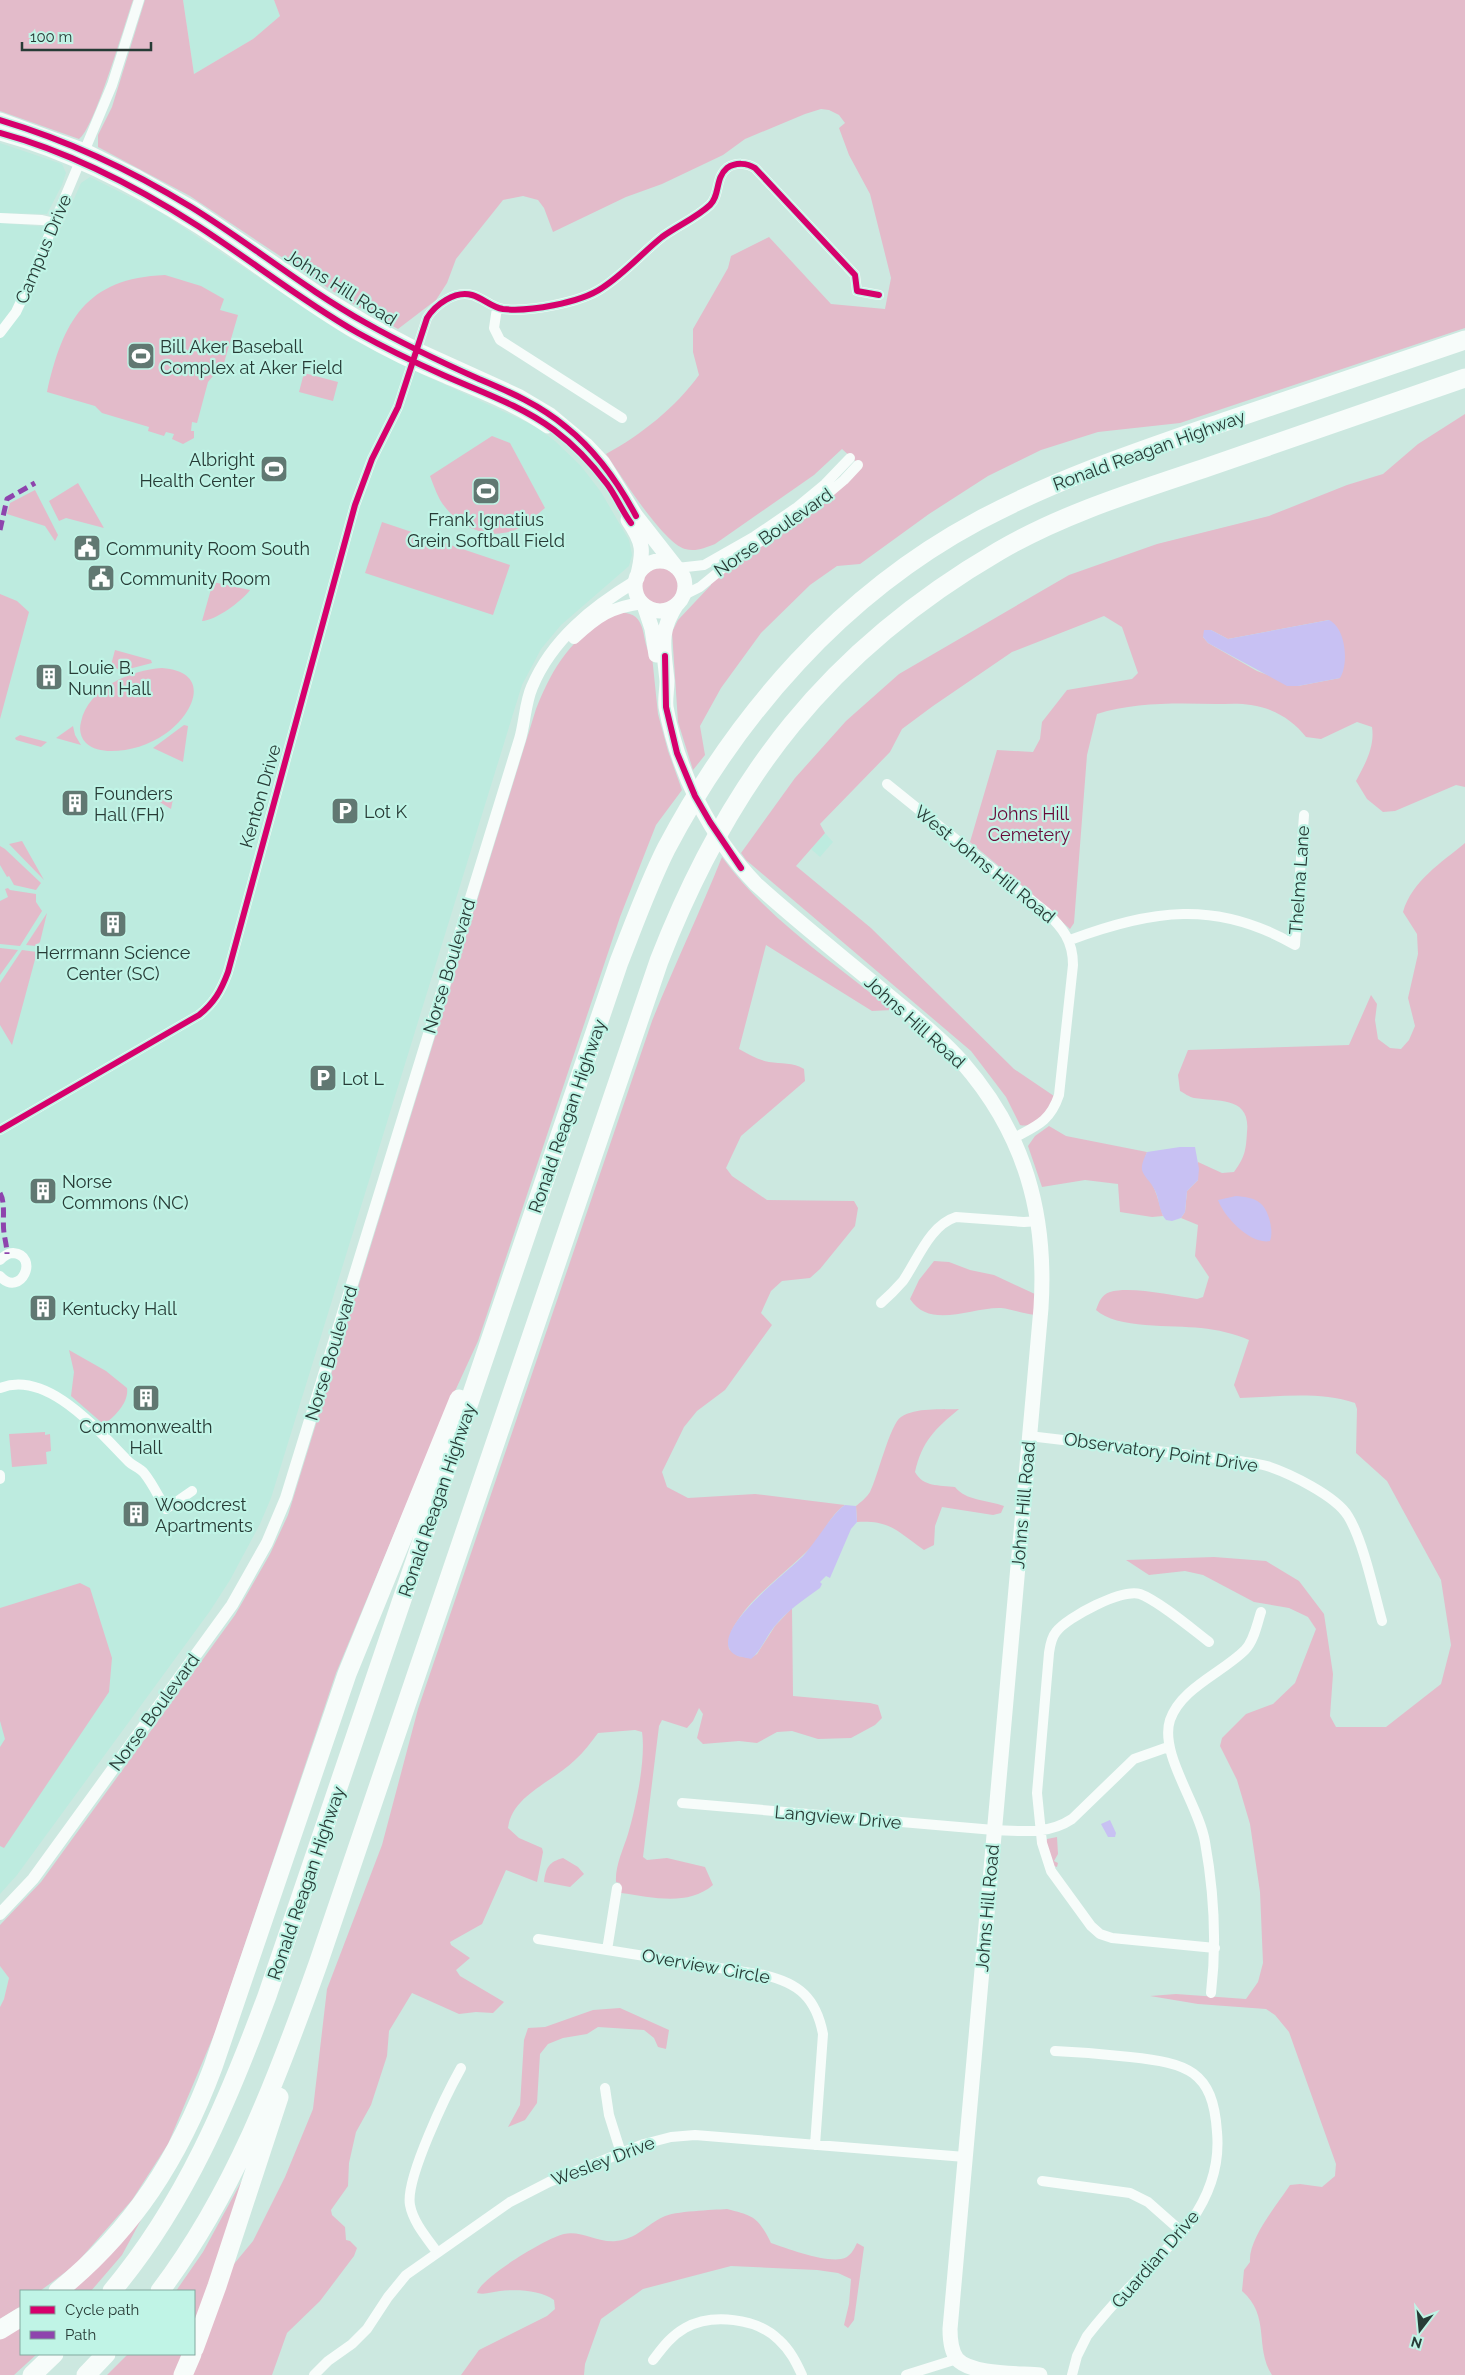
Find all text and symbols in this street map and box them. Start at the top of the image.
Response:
scale bar [22,20,151,52]
text: 100 m [30,28,72,46]
street label: Campus Drive [11,191,76,307]
street label: Johns Hill Road [281,244,401,330]
place label: Bill Aker Baseball Complex at Aker Field [160,336,343,378]
sports icon: Bill Aker Baseball Complex at Aker Field [126,341,156,371]
street label: Ronald Reagan Highway [1050,405,1248,495]
place label: Albright Health Center [139,449,256,491]
sports icon: Albright Health Center [259,454,289,484]
sports icon: Frank Ignatius Grein Softball Field [471,476,501,506]
street label: Norse Boulevard [710,483,836,581]
place label: Frank Ignatius Grein Softball Field [407,509,565,551]
public building icon: Community Room South [72,533,102,563]
place label: Community Room South [106,538,310,559]
public building icon: Community Room [86,563,116,593]
place label: Community Room [120,568,271,589]
place label: Louie B. Nunn Hall [68,657,151,699]
building icon: Louie B. Nunn Hall [34,662,64,692]
street label: Kenton Drive [235,741,285,850]
place label: Founders Hall (FH) [94,783,173,825]
building icon: Founders Hall (FH) [60,788,90,818]
parking icon: Lot K [330,796,360,826]
place label: Lot K [364,801,407,822]
street label: West Johns Hill Road [910,801,1060,927]
park label: Johns Hill Cemetery [988,803,1070,845]
street label: Thelma Lane [1285,824,1313,935]
street label: Norse Boulevard [419,896,479,1036]
building icon: Herrmann Science Center (SC) [98,909,128,939]
place label: Herrmann Science Center (SC) [36,942,191,984]
street label: Johns Hill Road [861,971,969,1073]
street label: Ronald Reagan Highway [524,1016,610,1216]
parking icon: Lot L [308,1063,338,1093]
place label: Lot L [342,1068,384,1089]
place label: Norse Commons (NC) [62,1171,189,1213]
building icon: Norse Commons (NC) [28,1176,58,1206]
street label: Norse Boulevard [301,1283,361,1423]
building icon: Kentucky Hall [28,1293,58,1323]
place label: Kentucky Hall [62,1298,177,1319]
building icon: Commonwealth Hall [131,1383,161,1413]
street label: Ronald Reagan Highway [394,1400,480,1600]
place label: Commonwealth Hall [79,1416,213,1458]
street label: Observatory Point Drive [1063,1428,1260,1476]
street label: Johns Hill Road [1007,1440,1039,1570]
place label: Woodcrest Apartments [155,1494,253,1536]
building icon: Woodcrest Apartments [121,1499,151,1529]
street label: Norse Boulevard [104,1649,204,1775]
street label: Ronald Reagan Highway [263,1783,349,1983]
street label: Langview Drive [774,1801,903,1833]
street label: Johns Hill Road [971,1843,1003,1973]
street label: Overview Circle [640,1944,772,1988]
street label: Wesley Drive [548,2132,658,2190]
street label: Guardian Drive [1107,2206,1203,2312]
legend [20,2290,195,2355]
text: Cycle path [65,2301,139,2319]
north arrow [1395,2305,1445,2355]
text: Path [65,2326,96,2344]
text: N [1409,2333,1424,2352]

